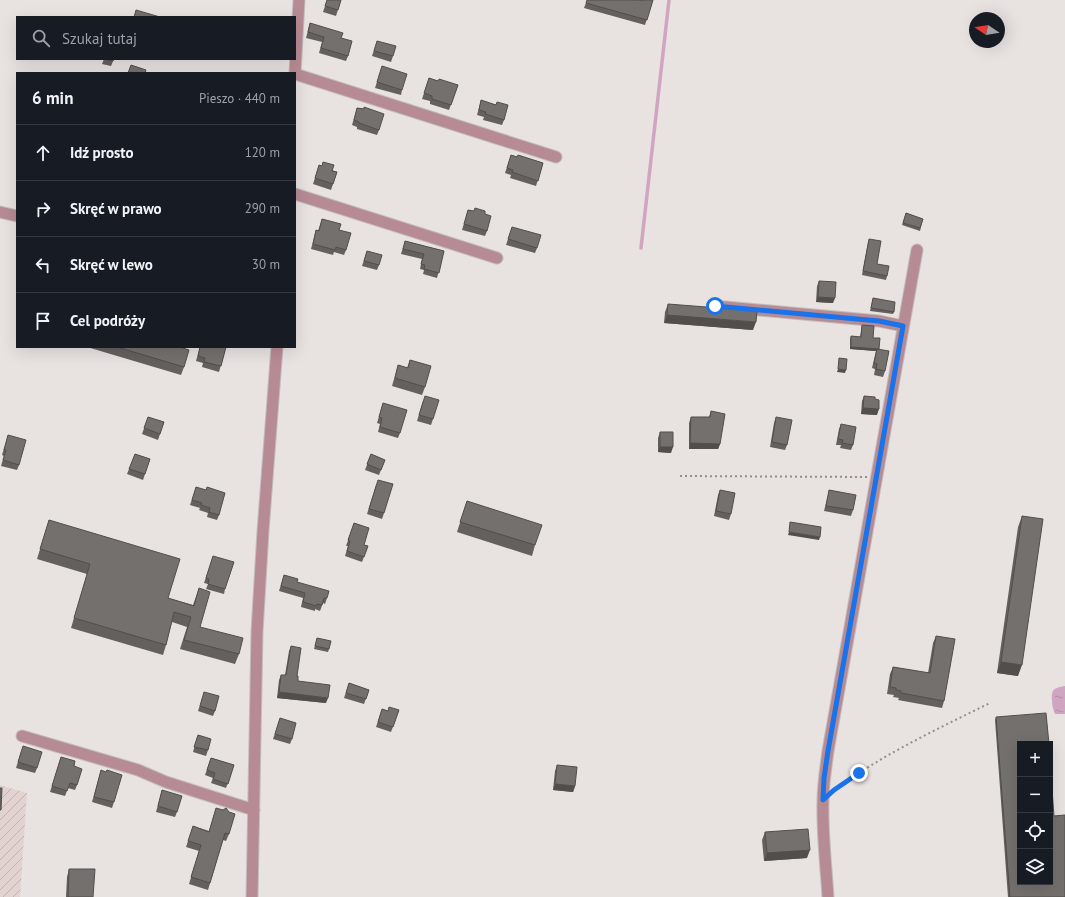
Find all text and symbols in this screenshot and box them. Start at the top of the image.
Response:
north arrow [969,12,1005,48]
search box [16,16,296,60]
icon: search [30,27,52,49]
text: Szukaj tutaj [62,29,137,48]
text: 6 min [32,87,73,109]
text: Pieszo · 440 m [199,90,280,107]
icon: ahead [32,142,54,164]
text: Idź prosto [70,143,134,162]
text: 120 m [245,144,280,161]
icon: right [32,198,54,220]
text: Skręć w prawo [70,199,162,218]
text: 290 m [245,200,280,217]
icon: left [32,254,54,276]
text: Skręć w lewo [70,255,153,274]
text: 30 m [252,256,280,273]
route start [706,297,724,315]
icon: arrive [32,310,54,332]
text: Cel podróży [70,311,145,330]
map controls [1017,741,1053,885]
button: + [1017,741,1053,777]
route end [850,764,868,782]
button: − [1017,777,1053,813]
button: locate [1017,813,1053,849]
button: layers [1017,849,1053,885]

